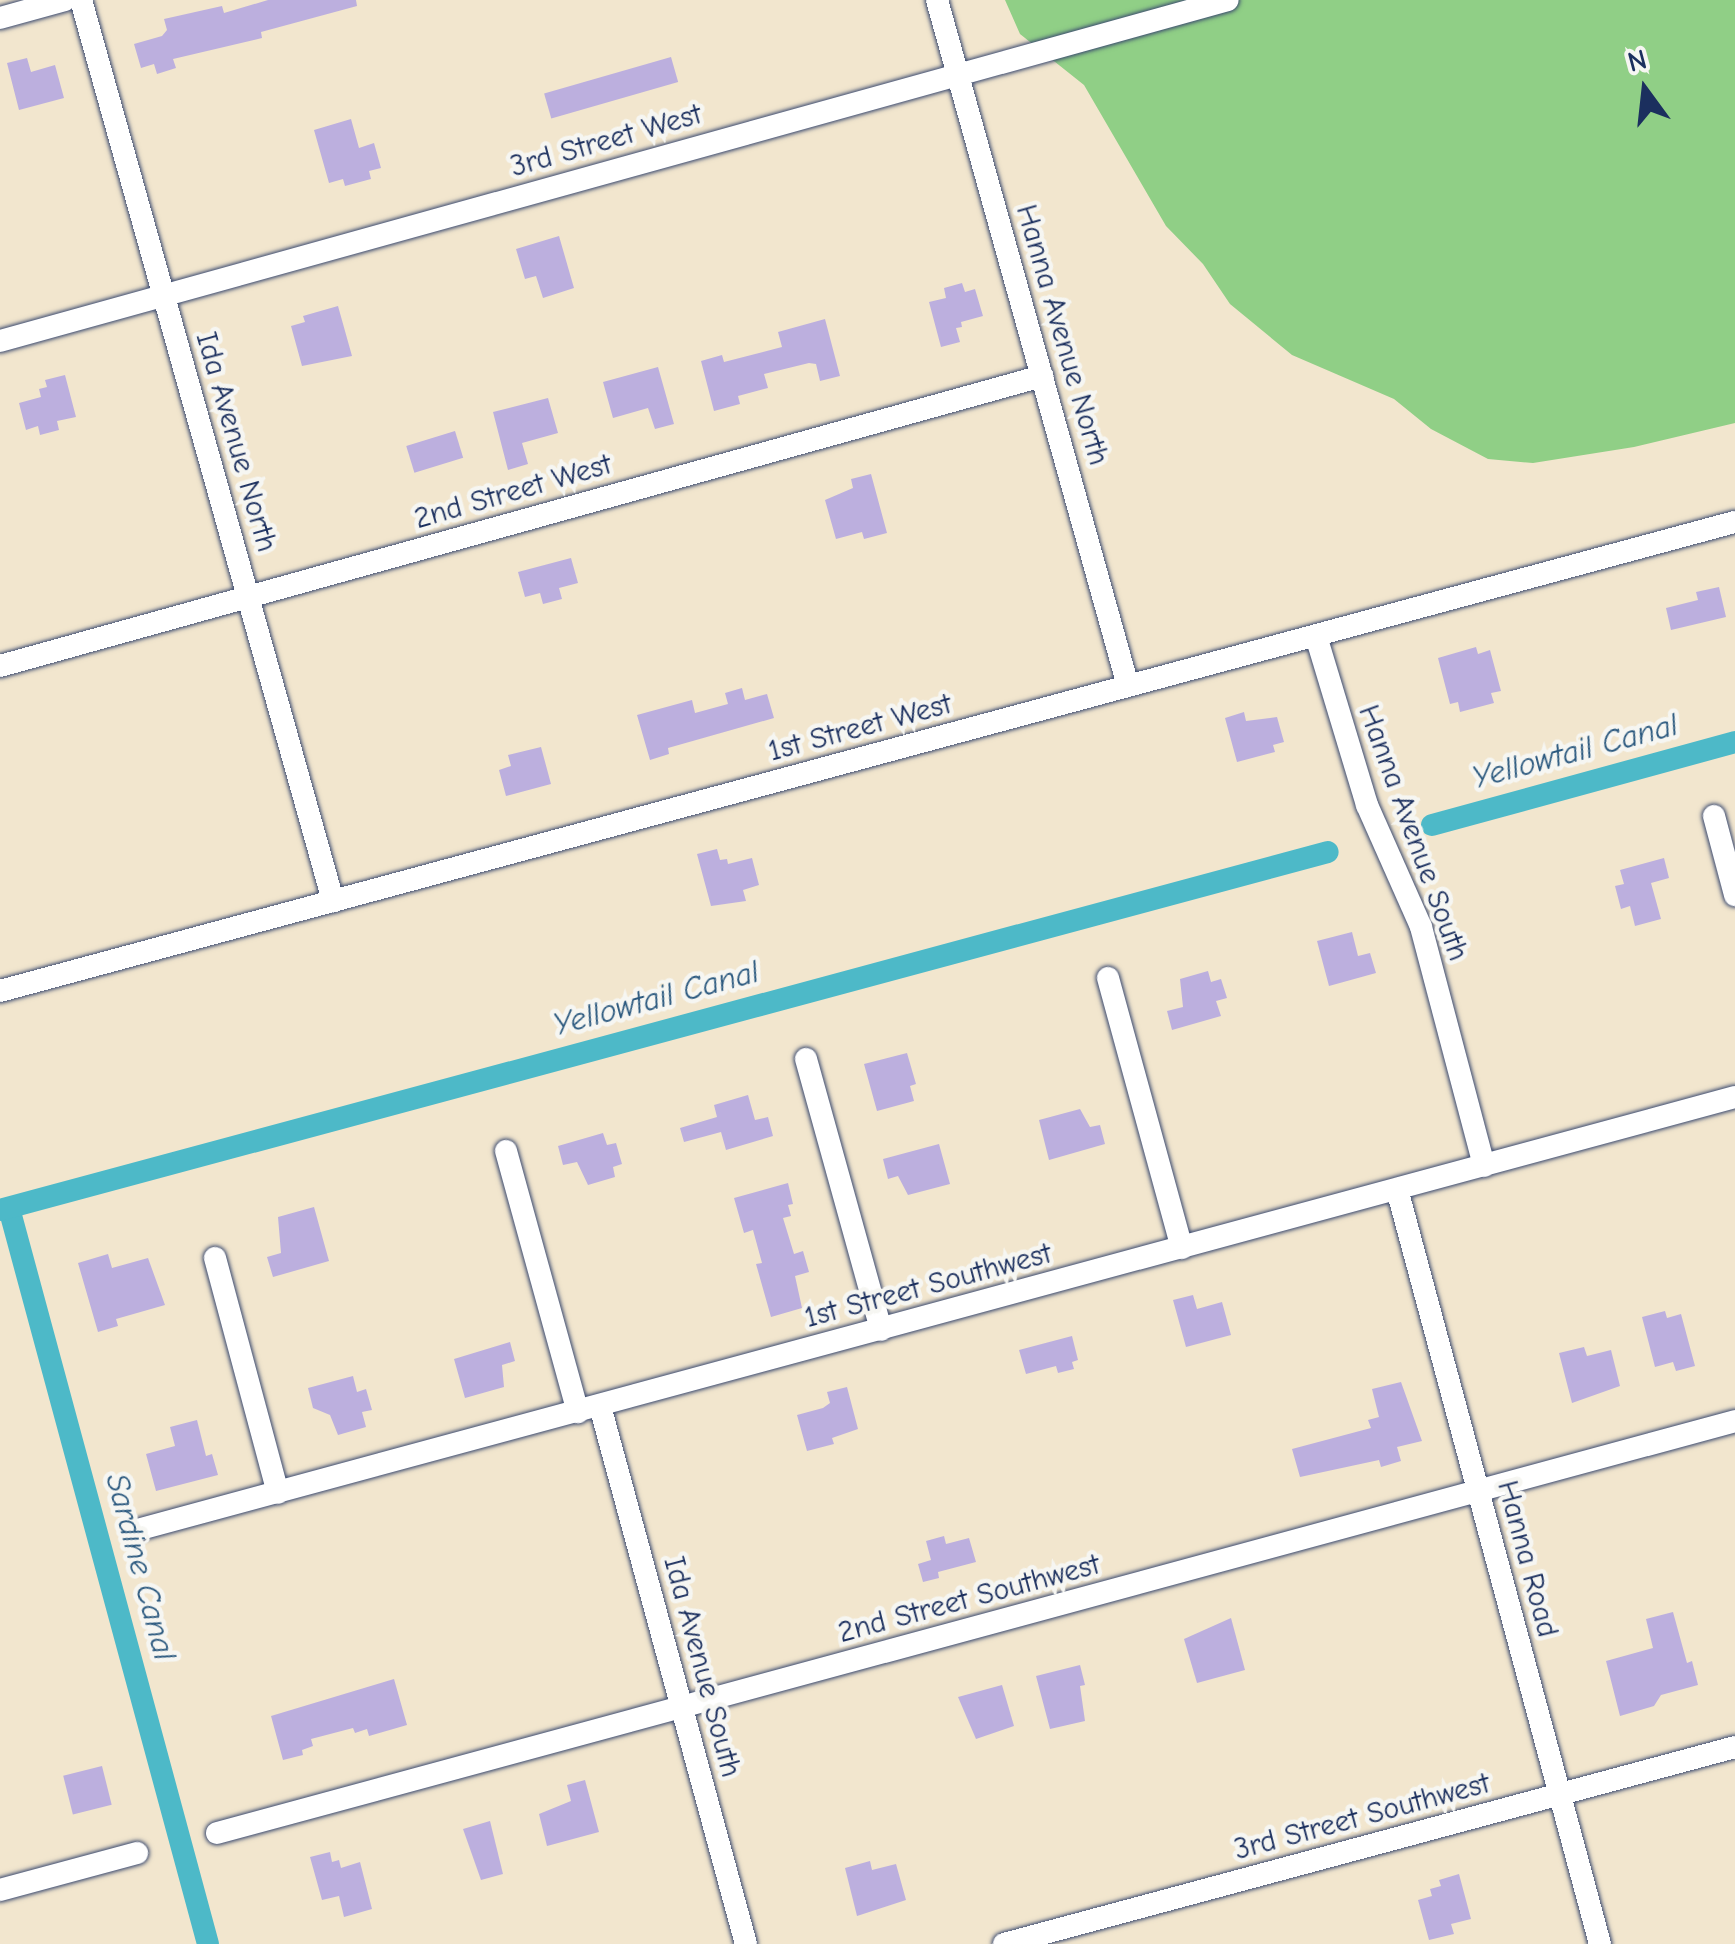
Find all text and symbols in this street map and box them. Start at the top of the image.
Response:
north arrow [1595,40,1695,140]
text: N [1624,43,1650,79]
street label: 3rd Street West [506,97,706,185]
street label: Hanna Avenue North [1008,201,1116,469]
street label: Ida Avenue North [187,328,285,556]
street label: 2nd Street West [410,447,616,537]
street label: 1st Street West [764,686,956,770]
street label: Hanna Avenue South [1350,700,1476,966]
water label: Yellowtail Canal [1468,706,1682,798]
water label: Yellowtail Canal [549,953,763,1045]
street label: 1st Street Southwest [801,1236,1055,1336]
water label: Sardine Canal [97,1469,183,1665]
street label: Hanna Road [1489,1477,1565,1641]
street label: 2nd Street Southwest [834,1547,1104,1651]
street label: Ida Avenue South [655,1553,749,1781]
street label: 3rd Street Southwest [1230,1766,1494,1868]

